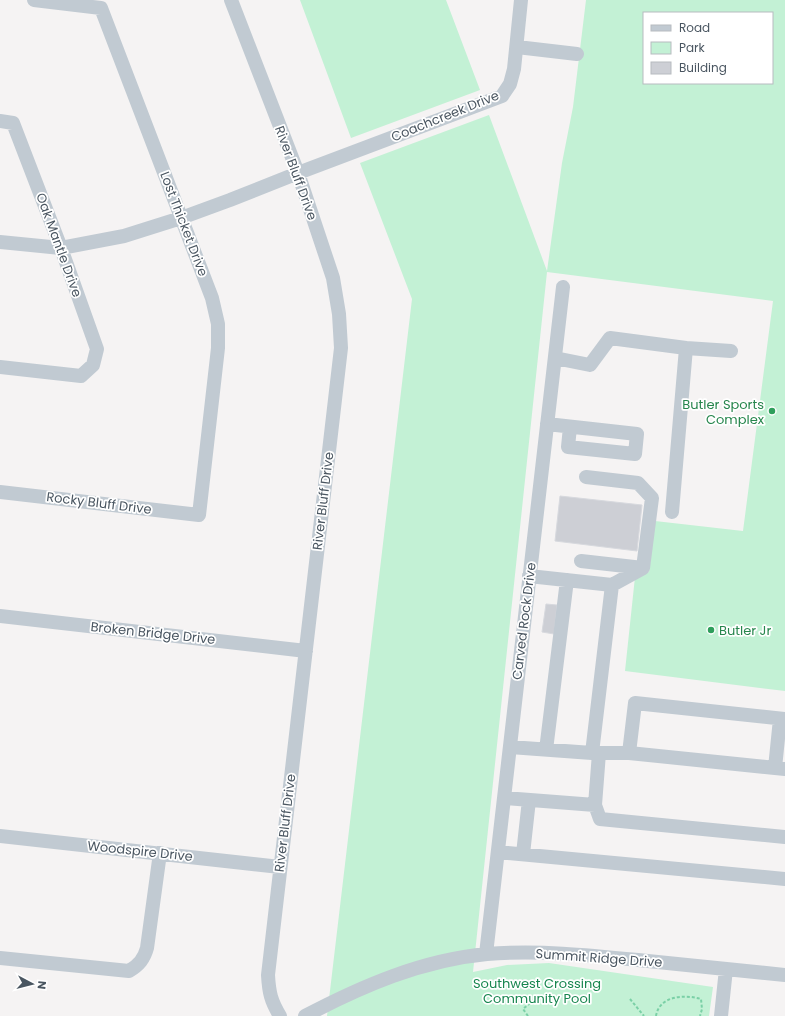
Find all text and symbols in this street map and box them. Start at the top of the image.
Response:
legend [643,12,773,84]
text: Road [679,19,710,36]
text: Park [679,39,706,56]
text: Building [679,59,727,76]
street label: Coachcreek Drive [388,86,502,146]
street label: River Bluff Drive [270,123,322,223]
street label: Lost Thicket Drive [155,169,213,279]
street label: Oak Mantle Drive [31,190,87,300]
place label: Butler Sports Complex [682,395,765,429]
marker: Butler Sports Complex [767,406,777,416]
street label: River Bluff Drive [308,451,338,551]
street label: Rocky Bluff Drive [45,487,153,519]
street label: Carved Rock Drive [507,561,541,681]
street label: Broken Bridge Drive [90,617,216,649]
place label: Butler Jr [719,621,771,640]
marker: Butler Jr [706,625,716,635]
street label: River Bluff Drive [270,773,300,873]
street label: Woodspire Drive [86,836,194,866]
street label: Summit Ridge Drive [535,944,663,972]
north arrow [12,964,52,1004]
park label: Southwest Crossing Community Pool [473,974,601,1008]
text: N [33,980,50,990]

